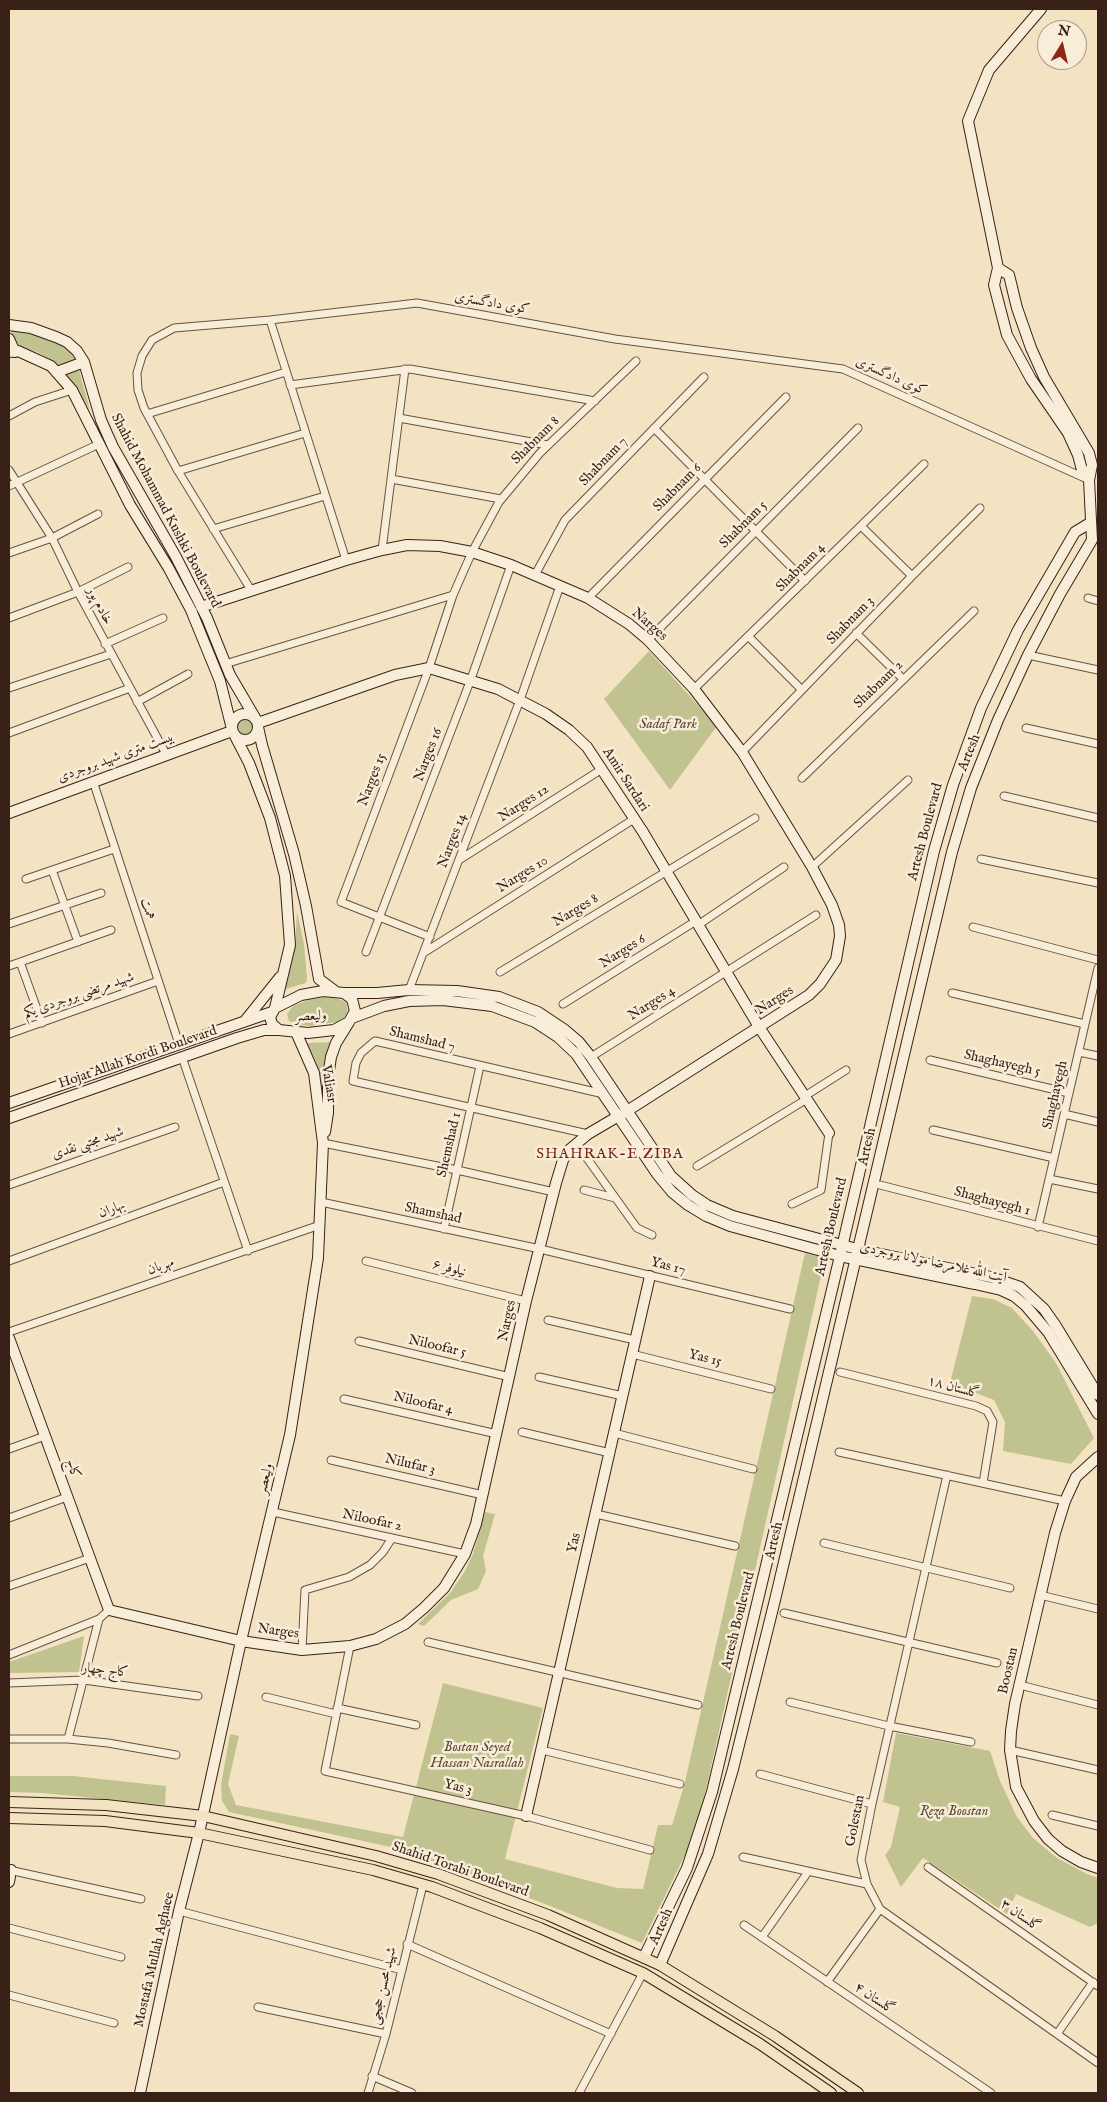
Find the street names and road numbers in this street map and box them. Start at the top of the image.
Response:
street label: کوی دادگستری [453,289,531,319]
street label: کوی دادگستری [853,354,929,400]
street label: Shahid Mohammad Kushki Boulevard [107,411,223,611]
street label: Shabnam 8 [509,414,563,468]
street label: Shabnam 7 [576,434,632,490]
street label: Shabnam 6 [650,460,706,516]
street label: Shabnam 5 [717,498,771,552]
street label: Shabnam 4 [773,540,829,596]
street label: خادم پور [82,584,116,628]
street label: Shabnam 3 [824,593,878,649]
street label: Narges [628,605,670,645]
street label: Shabnam 2 [851,657,907,713]
street label: Narges 16 [411,726,447,784]
street label: بیست متری شهید بروجردی [55,729,177,787]
street label: Artesh [955,732,985,774]
street label: Amir Sardari [598,745,652,815]
street label: Narges 15 [355,751,391,809]
street label: Artesh Boulevard [905,781,947,883]
street label: Narges 12 [496,782,552,826]
street label: Narges 14 [435,811,471,871]
street label: Narges 10 [494,853,552,897]
street label: Narges 8 [550,891,602,931]
street label: همت [136,896,158,922]
street label: Narges 6 [597,931,649,973]
street label: شهید مرتضی بروجردی یکم [22,969,136,1023]
street label: Narges 4 [626,983,678,1025]
street label: Narges [753,983,797,1019]
street label: ولیعصر [295,1008,327,1026]
street label: Hojat Allah Kordi Boulevard [57,1023,219,1093]
street label: Shamshad 7 [387,1024,457,1056]
street label: Shaghayegh 5 [962,1047,1042,1081]
street label: Shaghayegh [1040,1059,1072,1131]
street label: Valiasr [316,1064,340,1104]
street label: Shemshad 1 [434,1111,466,1179]
street label: شهید مجتبی نقدی [50,1124,126,1164]
street label: Artesh [856,1126,880,1168]
street label: Artesh Boulevard [813,1176,851,1278]
street label: Shaghayegh 1 [952,1184,1032,1220]
street label: بهاران [96,1197,128,1223]
street label: Shamshad [403,1200,463,1228]
street label: آیت الله غلامرضا مولانا بروجردی [858,1239,1008,1287]
street label: مهربان [145,1255,177,1279]
street label: Yas 17 [649,1255,687,1279]
street label: نیلوفر ۶ [430,1257,468,1281]
street label: Narges [495,1299,521,1343]
street label: Niloofar 5 [406,1332,468,1362]
street label: Yas 15 [687,1347,723,1371]
street label: گلستان ۱۸ [925,1373,981,1403]
street label: Niloofar 4 [392,1389,454,1419]
street label: Nilufar 3 [383,1451,437,1479]
street label: کاج [61,1457,83,1481]
street label: ولیعصر [254,1462,278,1496]
street label: Niloofar 2 [341,1507,403,1535]
street label: Artesh [763,1520,787,1562]
street label: Yas [565,1531,585,1555]
street label: Artesh Boulevard [719,1570,759,1672]
street label: Narges [256,1621,300,1643]
street label: Boostan [995,1646,1023,1696]
street label: کاج چهار [81,1660,129,1682]
street label: Yas 3 [442,1777,474,1799]
street label: Golestan [843,1794,869,1848]
street label: Shahid Torabi Boulevard [390,1839,530,1901]
street label: Mostafa Mullah Aghaee [131,1891,179,2029]
street label: گلستان ۳ [997,1896,1043,1936]
street label: Artesh [647,1906,677,1948]
street label: شهید محسن حججی [367,1946,401,2026]
street label: گلستان ۴ [851,1980,897,2018]

